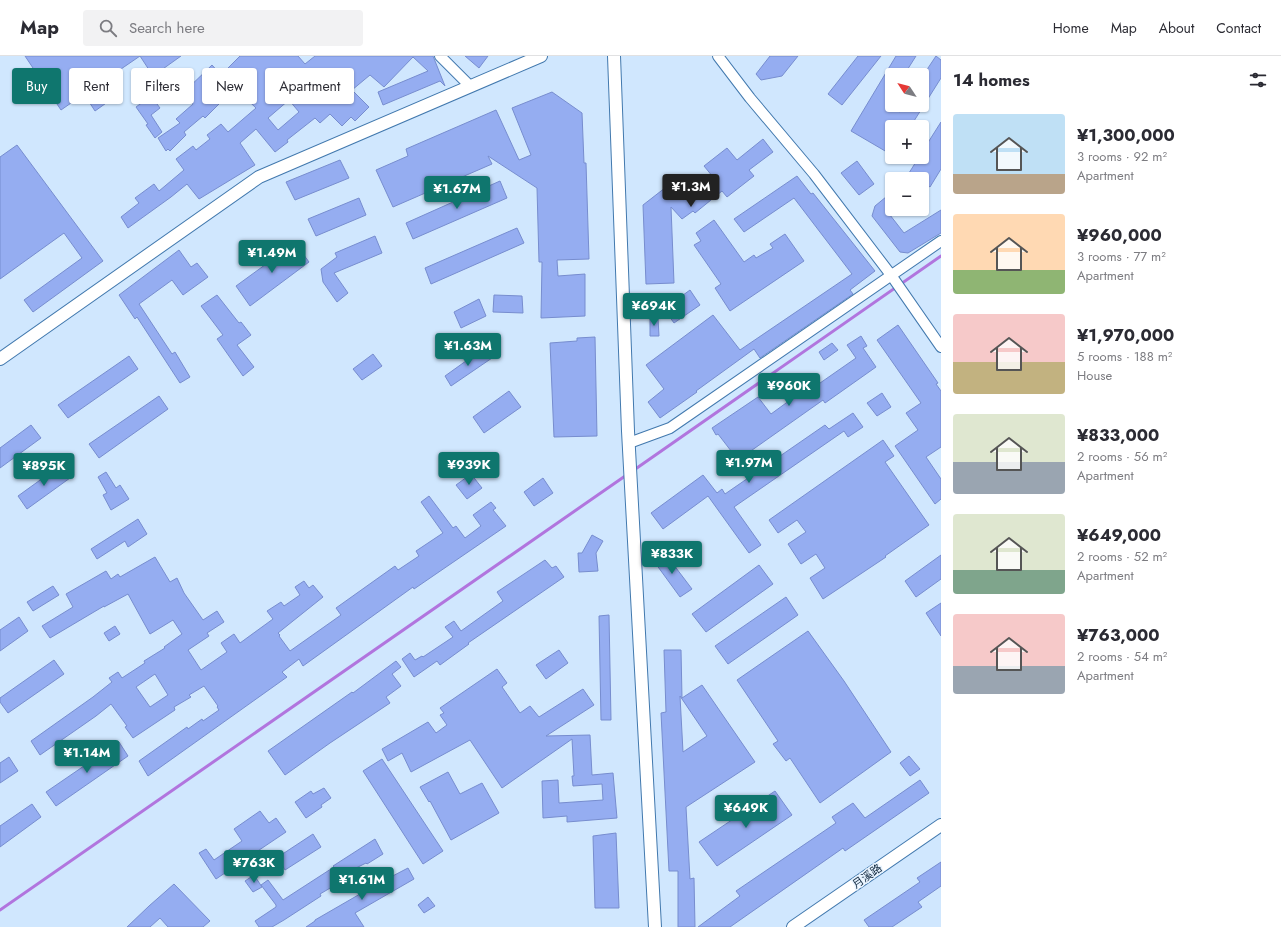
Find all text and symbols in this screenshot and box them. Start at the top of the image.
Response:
search box [83,10,363,46]
text: Map [20,14,59,41]
icon: search [97,17,119,39]
text: Search here [129,17,205,39]
text: Home [1053,18,1089,38]
text: Map [1111,18,1137,38]
text: About [1159,18,1194,38]
text: Contact [1216,18,1261,38]
chip: Buy [12,68,61,104]
chip: Rent [69,68,123,104]
chip: Filters [131,68,194,104]
chip: New [202,68,257,104]
chip: Apartment [265,68,354,104]
north arrow [885,68,929,112]
map controls [885,68,929,216]
text: 14 homes [953,68,1030,92]
icon: filters [1247,69,1269,91]
button: + [885,120,929,164]
text: ¥1,300,000 [1077,123,1175,147]
icon: home [985,130,1033,178]
text: 3 rooms · 92 m² [1077,147,1167,166]
text: Apartment [1077,166,1134,185]
button: − [885,172,929,216]
pin: ¥1.3M [663,174,719,208]
pin: ¥1.67M [424,176,490,210]
text: ¥1.3M [671,177,711,196]
text: ¥1.67M [433,179,481,198]
text: ¥960,000 [1077,223,1162,247]
icon: home [985,230,1033,278]
pin: ¥1.49M [239,240,305,274]
text: ¥1.49M [248,243,296,262]
text: 3 rooms · 77 m² [1077,247,1166,266]
text: Apartment [1077,266,1134,285]
pin: ¥694K [626,293,682,327]
text: ¥694K [632,296,676,315]
text: ¥1,970,000 [1077,323,1174,347]
icon: home [985,330,1033,378]
pin: ¥1.63M [435,333,501,367]
text: ¥1.63M [444,336,492,355]
text: 5 rooms · 188 m² [1077,347,1172,366]
text: House [1077,366,1112,385]
pin: ¥960K [761,373,817,407]
text: ¥960K [767,376,811,395]
text: ¥833,000 [1077,423,1159,447]
icon: home [985,430,1033,478]
text: 2 rooms · 56 m² [1077,447,1167,466]
pin: ¥1.97M [716,450,782,484]
pin: ¥939K [441,452,497,486]
pin: ¥895K [16,453,72,487]
text: ¥1.97M [725,453,773,472]
text: ¥939K [447,455,491,474]
text: ¥895K [22,456,66,475]
text: Apartment [1077,466,1134,485]
text: ¥649,000 [1077,523,1161,547]
icon: home [985,530,1033,578]
pin: ¥833K [644,541,700,575]
text: ¥833K [651,544,693,563]
text: 2 rooms · 52 m² [1077,547,1167,566]
text: Apartment [1077,566,1134,585]
text: ¥763,000 [1077,623,1160,647]
icon: home [985,630,1033,678]
text: 2 rooms · 54 m² [1077,647,1167,666]
text: Apartment [1077,666,1134,685]
pin: ¥1.14M [54,740,120,774]
text: ¥1.14M [64,743,110,762]
pin: ¥649K [718,795,774,829]
text: ¥649K [724,798,768,817]
pin: ¥763K [226,850,282,884]
text: ¥763K [233,853,275,872]
street label: 月溪路 [849,860,885,892]
pin: ¥1.61M [329,867,395,901]
text: ¥1.61M [339,870,385,889]

